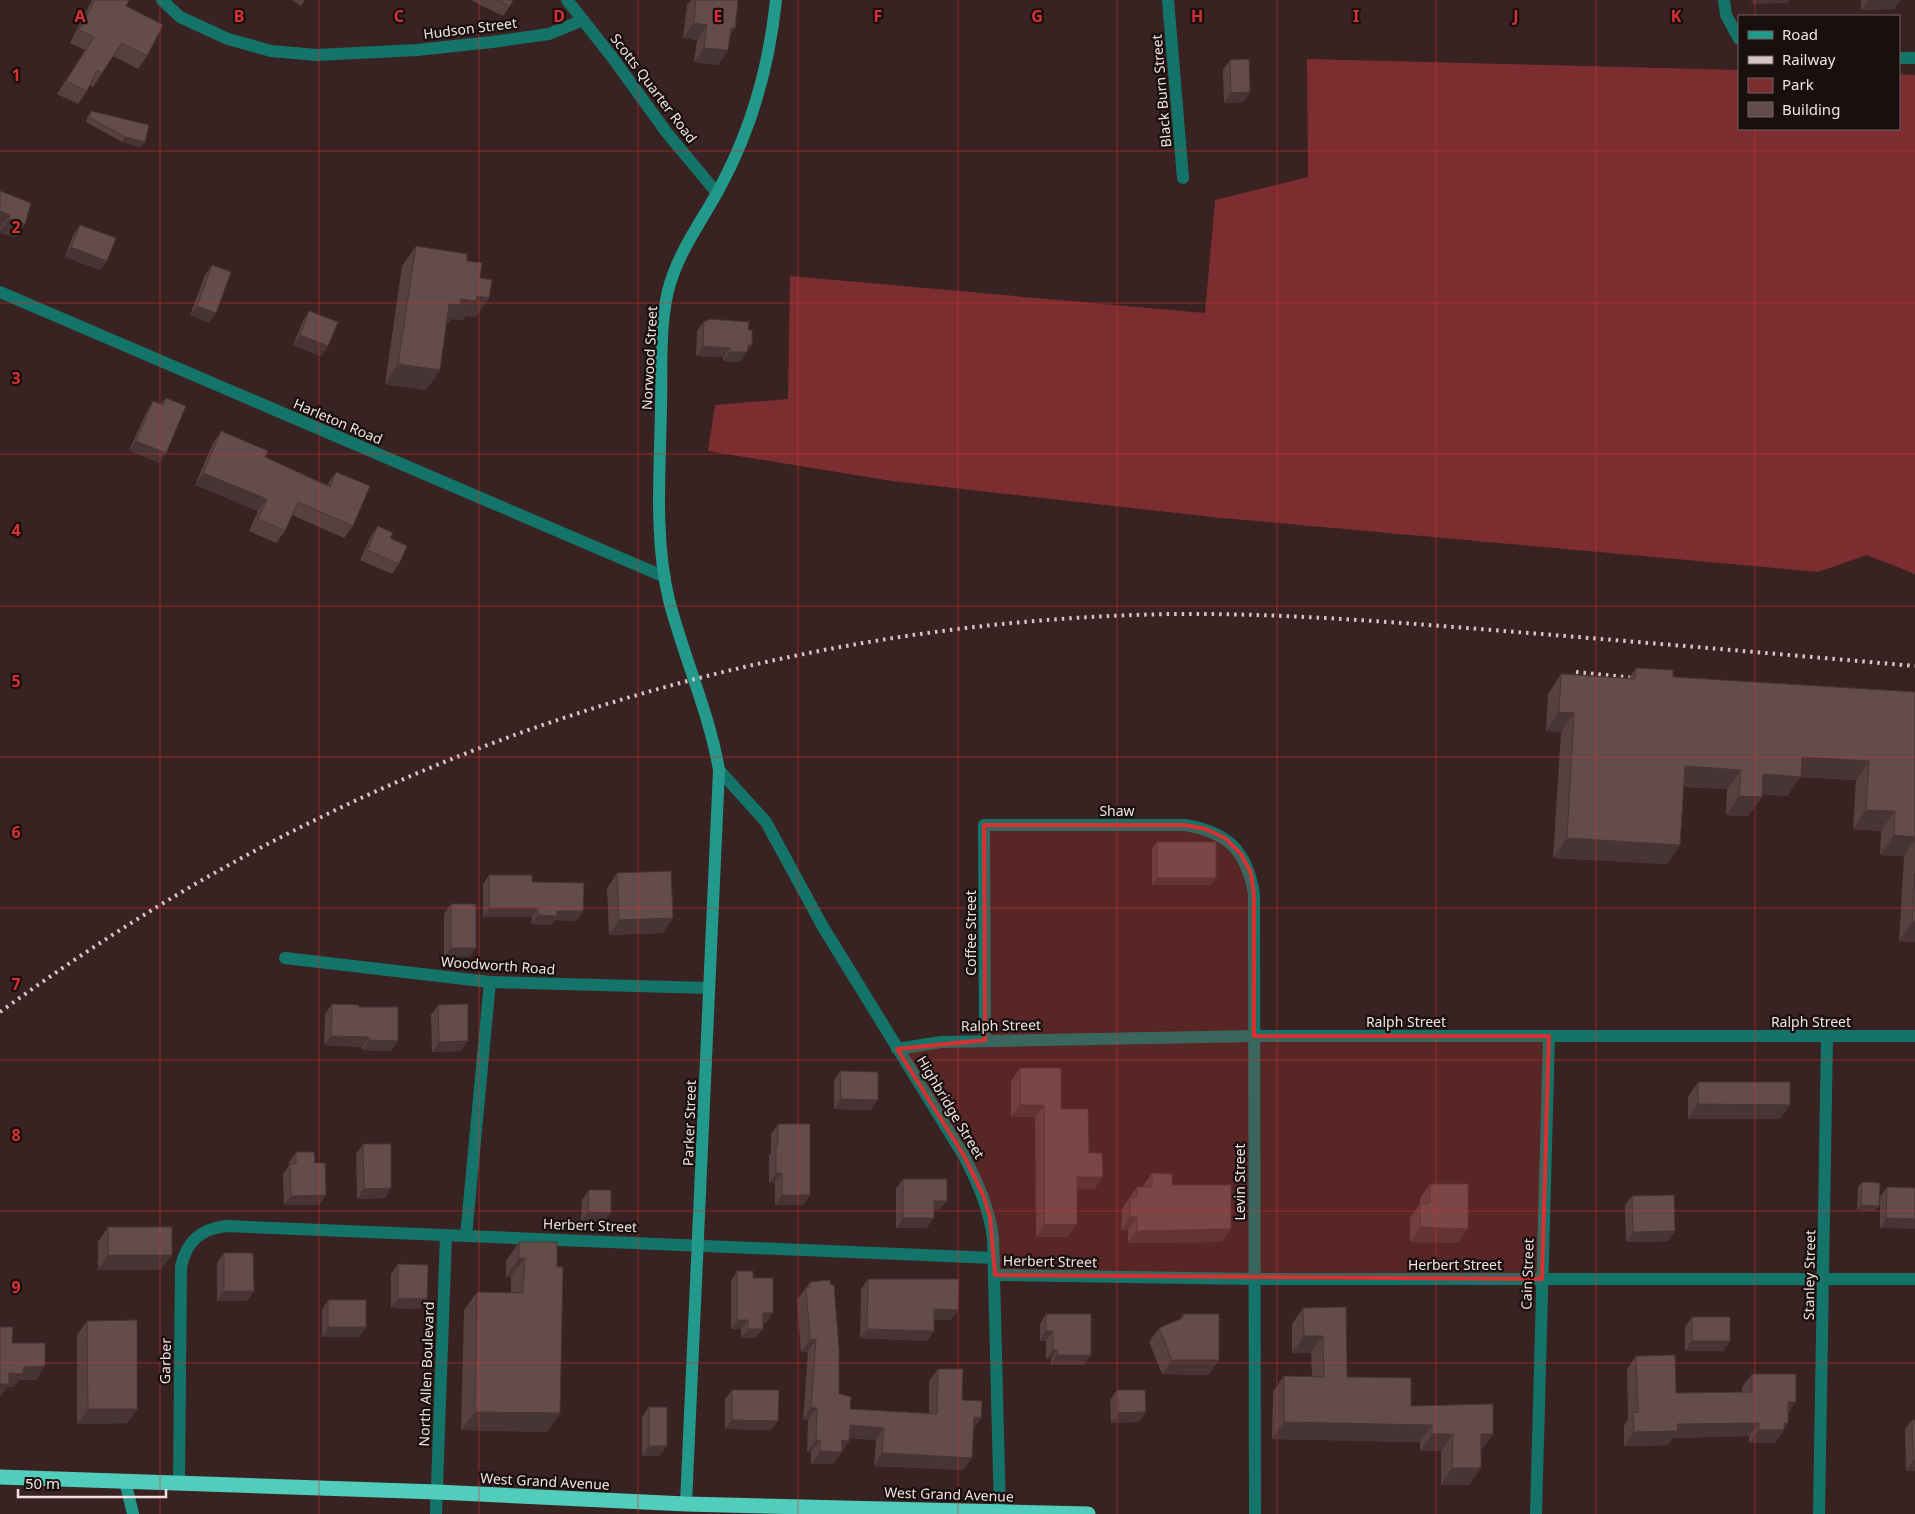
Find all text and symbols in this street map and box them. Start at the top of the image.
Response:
text: A [74,5,86,27]
text: B [234,5,244,27]
text: C [394,5,404,27]
text: D [553,5,565,27]
text: E [714,5,723,27]
text: F [874,5,882,27]
text: G [1031,5,1043,27]
text: H [1191,5,1203,27]
text: I [1353,5,1359,27]
text: J [1511,5,1519,27]
text: K [1671,5,1682,27]
street label: Hudson Street [422,13,518,43]
legend [1738,15,1900,130]
text: Road [1782,24,1818,44]
street label: Scotts Quarter Road [607,29,701,147]
street label: Black Burn Street [1147,34,1175,148]
text: Railway [1782,49,1836,69]
text: 1 [11,64,21,86]
text: Park [1782,74,1814,94]
text: Building [1782,99,1840,119]
text: 2 [11,216,21,238]
street label: Norwood Street [637,305,661,411]
text: 3 [11,367,21,389]
street label: Harleton Road [291,394,385,448]
text: 4 [11,519,21,541]
text: 5 [11,670,21,692]
street label: Shaw [1099,801,1135,820]
text: 6 [11,821,21,843]
street label: Coffee Street [961,890,980,976]
street label: Woodworth Road [440,952,556,978]
text: 7 [11,973,21,995]
street label: Ralph Street [1366,1012,1446,1031]
street label: Ralph Street [1771,1012,1851,1031]
street label: Ralph Street [961,1015,1041,1035]
street label: Highbridge Street [913,1052,989,1162]
street label: Parker Street [678,1080,700,1166]
text: 8 [11,1124,21,1146]
street label: Levin Street [1230,1143,1249,1221]
street label: Herbert Street [543,1214,637,1236]
street label: Stanley Street [1799,1230,1819,1320]
street label: Cain Street [1516,1238,1538,1310]
street label: Herbert Street [1003,1251,1097,1271]
street label: Herbert Street [1408,1255,1502,1274]
text: 9 [11,1276,21,1298]
street label: North Allen Boulevard [414,1301,438,1447]
street label: Garber [155,1338,175,1384]
scale bar [18,1466,165,1498]
street label: West Grand Avenue [480,1468,610,1494]
text: 50 m [25,1473,60,1493]
street label: West Grand Avenue [884,1482,1014,1506]

